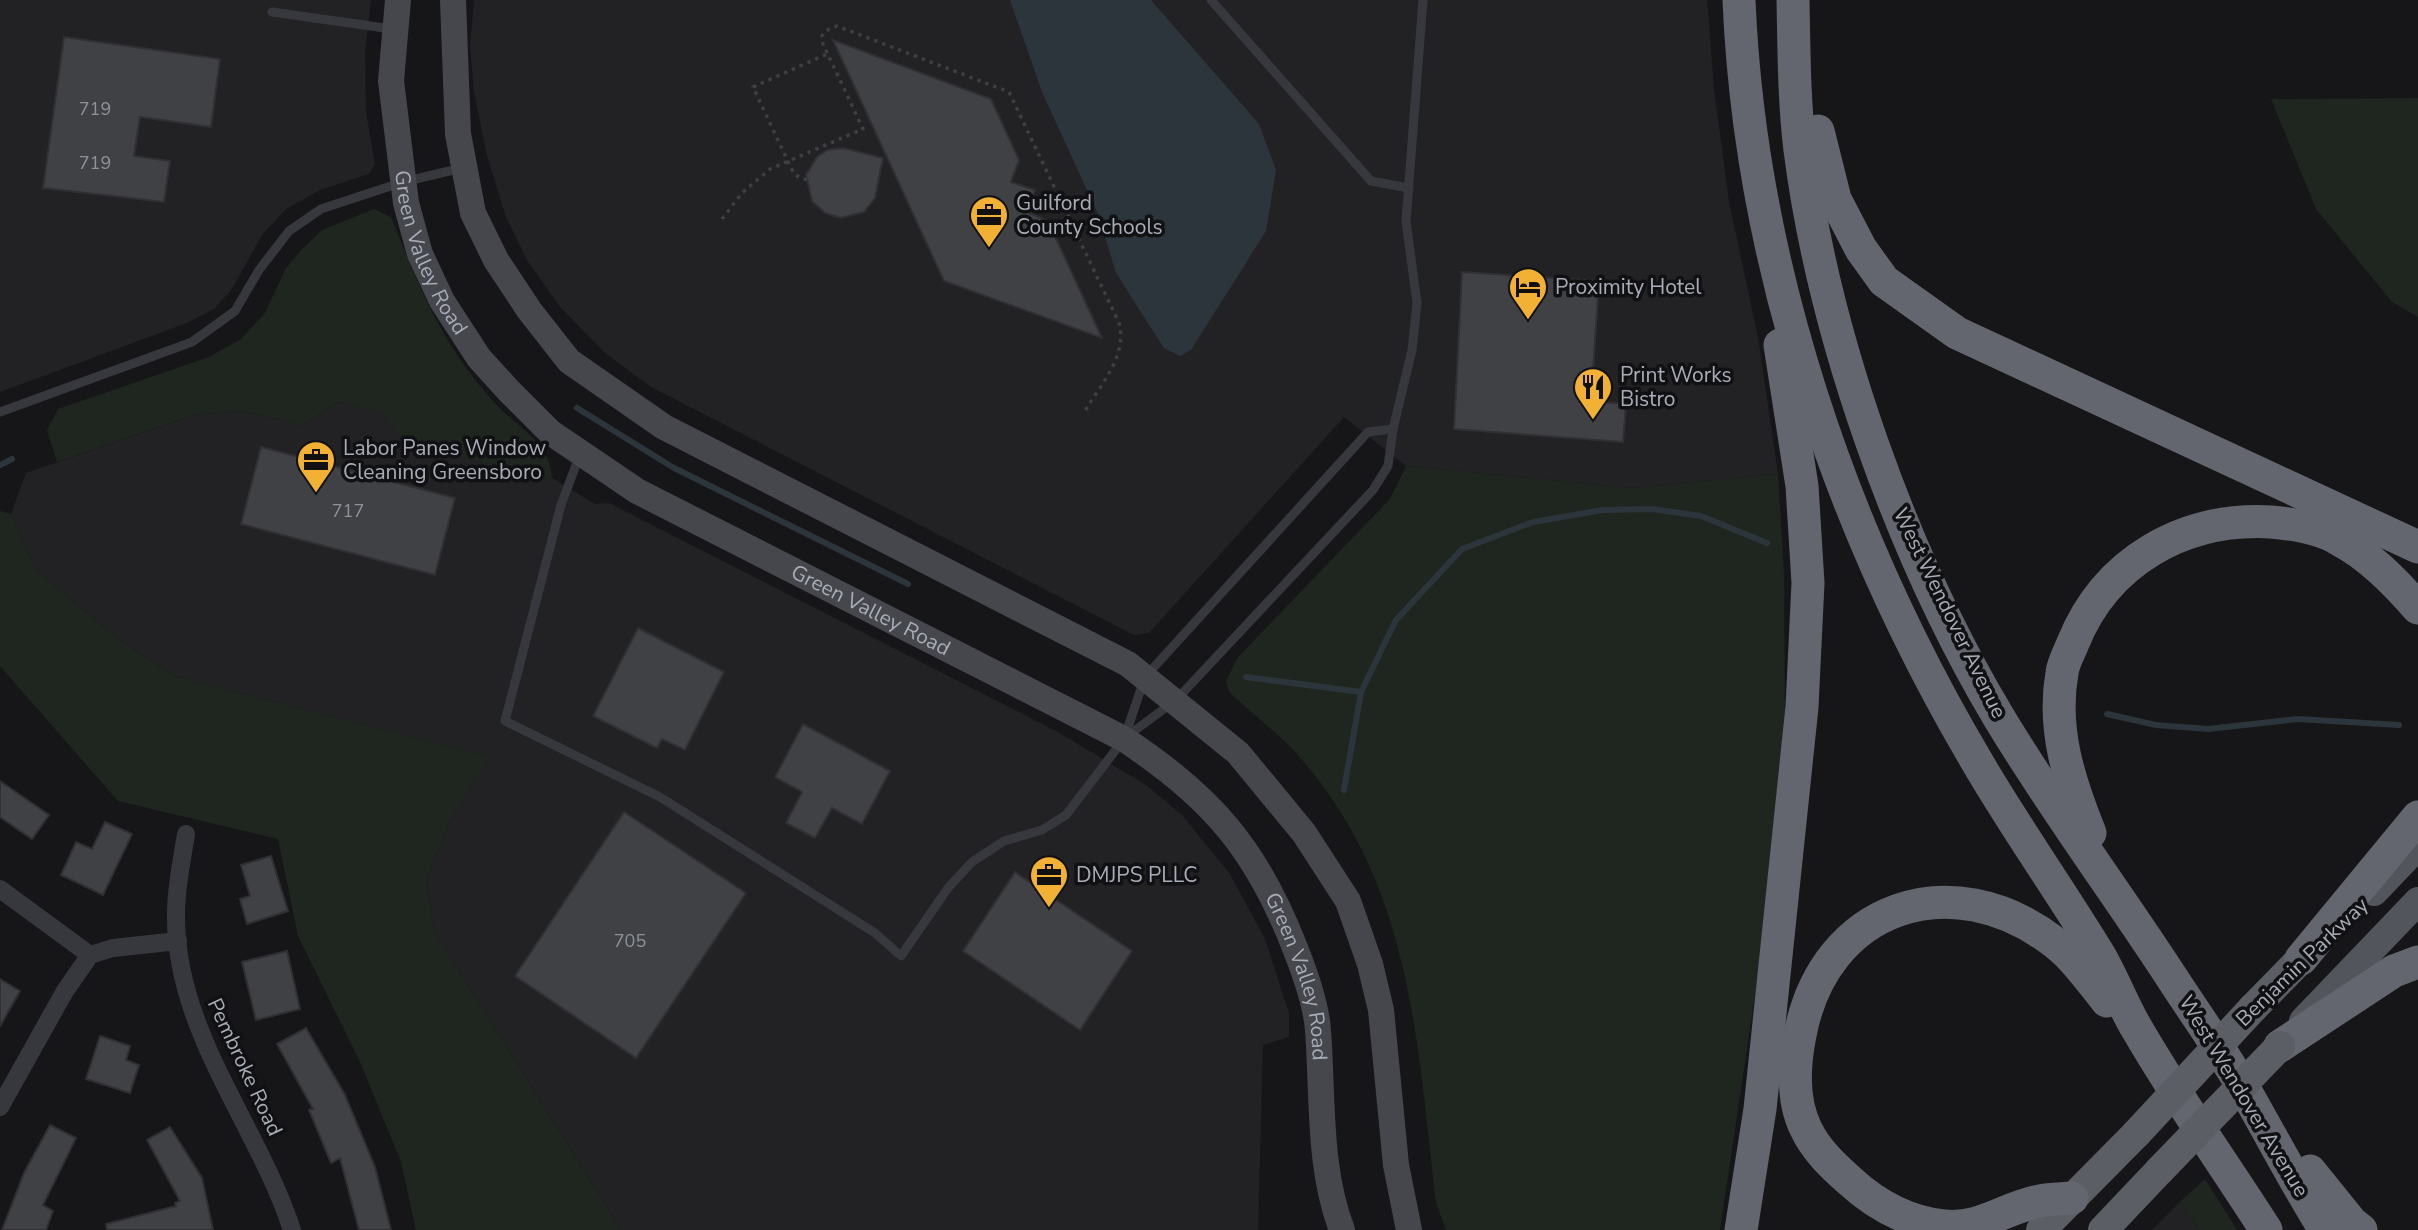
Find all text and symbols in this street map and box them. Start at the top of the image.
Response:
house number: 719 [79,97,111,121]
house number: 719 [79,151,111,175]
street label: Green Valley Road [388,169,474,340]
place label: Guilford County Schools [1016,189,1163,241]
office icon: Guilford County Schools [968,194,1010,249]
hotel icon: Proximity Hotel [1507,266,1549,321]
place label: Proximity Hotel [1555,273,1702,301]
place label: Print Works Bistro [1620,361,1732,413]
restaurant icon: Print Works Bistro [1572,366,1614,421]
place label: Labor Panes Window Cleaning Greensboro [343,434,547,486]
office icon: Labor Panes Window Cleaning Greensboro [295,439,337,494]
house number: 717 [332,499,364,523]
street label: West Wendover Avenue [1887,503,2013,723]
street label: Green Valley Road [786,558,955,662]
office icon: DMJPS PLLC [1028,854,1070,909]
place label: DMJPS PLLC [1076,861,1197,889]
street label: Green Valley Road [1258,888,1334,1061]
street label: Benjamin Parkway [2230,891,2375,1033]
house number: 705 [614,929,646,953]
street label: West Wendover Avenue [2173,990,2315,1202]
street label: Pembroke Road [201,994,289,1140]

